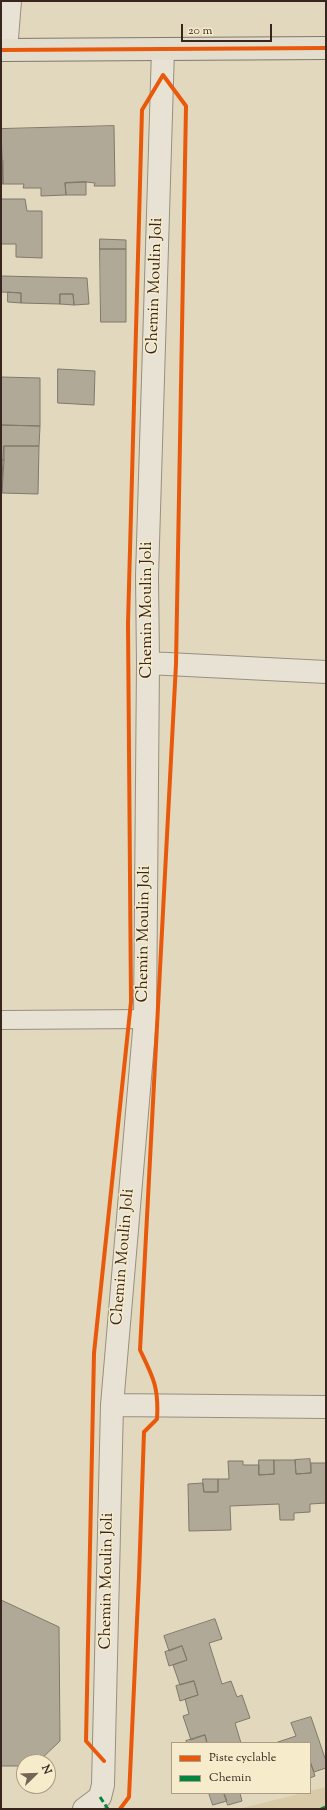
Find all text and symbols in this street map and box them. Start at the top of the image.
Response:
scale bar [183,16,274,42]
text: 20 m [188,22,212,40]
street label: Chemin Moulin Joli [144,217,168,355]
street label: Chemin Moulin Joli [138,542,158,678]
street label: Chemin Moulin Joli [134,865,156,1003]
street label: Chemin Moulin Joli [108,1188,140,1326]
street label: Chemin Moulin Joli [97,1512,119,1650]
legend [171,1742,311,1794]
text: Piste cyclable [209,1749,276,1767]
north arrow [16,1754,56,1794]
text: N [37,1763,55,1777]
text: Chemin [209,1769,252,1787]

